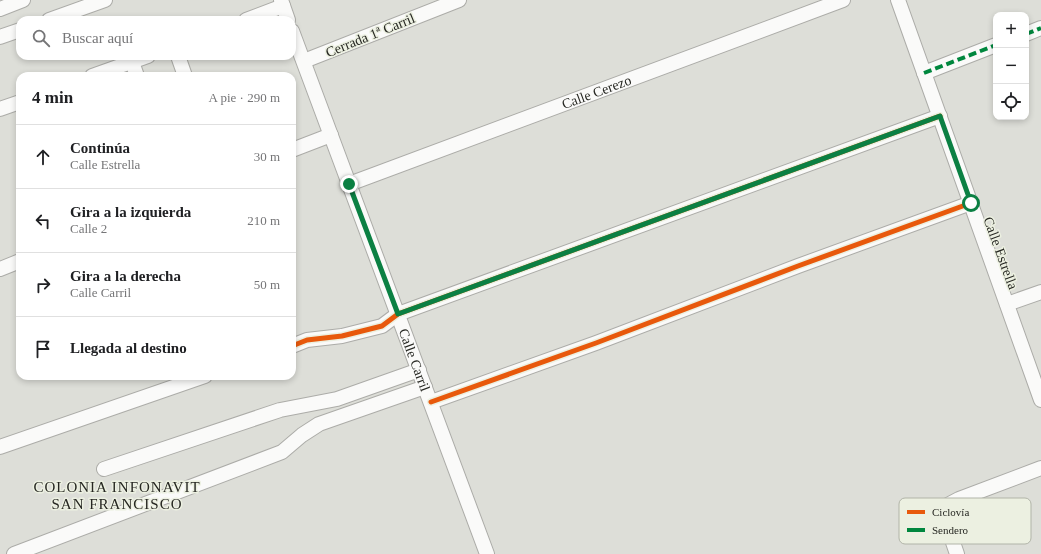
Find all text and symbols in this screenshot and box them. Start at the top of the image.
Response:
street label: Cerrada 1ª Carril [323,11,417,60]
map controls [993,12,1029,120]
button: + [993,12,1029,48]
search box [16,16,296,60]
icon: search [30,27,52,49]
text: Buscar aquí [62,30,133,46]
button: − [993,48,1029,84]
street label: Calle Cerezo [560,73,633,112]
button: locate [993,84,1029,120]
text: 4 min [32,88,73,107]
text: A pie · 290 m [209,90,280,105]
text: Continúa [70,140,130,156]
icon: ahead [32,146,54,168]
text: 30 m [254,149,280,164]
text: Calle Estrella [70,157,140,172]
route end [340,175,358,193]
route start [962,194,980,212]
text: Gira a la izquierda [70,204,191,220]
icon: left [32,210,54,232]
text: 210 m [247,213,280,228]
street label: Calle Estrella [981,215,1021,292]
text: Calle 2 [70,221,107,236]
text: Gira a la derecha [70,268,181,284]
icon: right [32,274,54,296]
text: 50 m [254,277,280,292]
text: Calle Carril [70,285,131,300]
street label: Calle Carril [396,327,433,394]
icon: arrive [32,338,54,360]
text: Llegada al destino [70,340,187,356]
district label: COLONIA INFONAVIT SAN FRANCISCO [33,479,201,512]
legend [899,498,1031,544]
text: Ciclovía [932,506,969,518]
text: Sendero [932,524,969,536]

